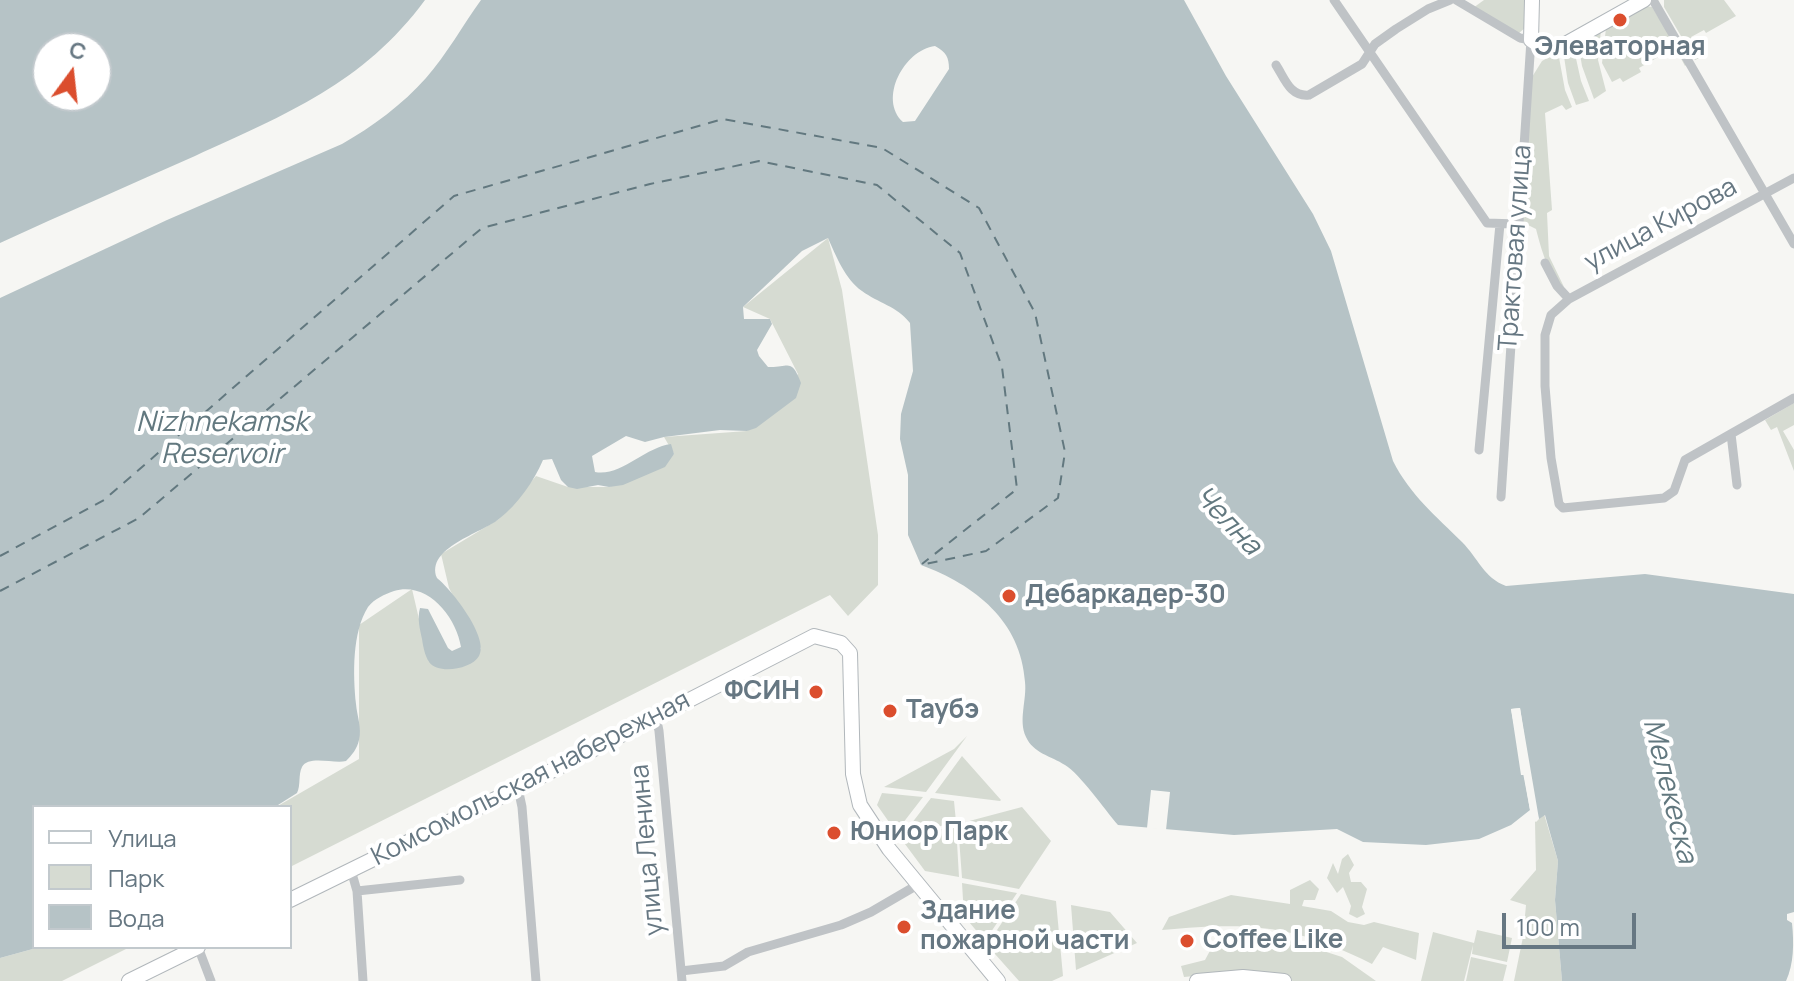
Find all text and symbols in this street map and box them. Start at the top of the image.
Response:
marker: Элеваторная [1611,11,1629,29]
north arrow [32,32,112,112]
place label: Элеваторная [1534,32,1706,64]
text: С [66,34,89,67]
street label: Трактовая улица [1493,144,1539,352]
street label: улица Кирова [1580,172,1742,278]
water label: Nizhnekamsk Reservoir [136,406,308,472]
water label: Челна [1186,480,1268,562]
place label: Дебаркадер-30 [1025,580,1226,612]
marker: Дебаркадер-30 [1000,587,1018,605]
place label: ФСИН [724,676,800,708]
marker: ФСИН [807,683,825,701]
street label: Комсомольская набережная [367,685,695,873]
place label: Таубэ [906,695,979,727]
marker: Таубэ [881,702,899,720]
water label: Мелекеска [1635,716,1703,866]
street label: улица Ленина [625,763,671,937]
legend [32,805,292,949]
place label: Юниор Парк [850,817,1008,849]
text: Улица [108,821,177,854]
marker: Юниор Парк [825,824,843,842]
text: Парк [108,861,164,894]
place label: Здание пожарной части [920,896,1129,958]
scale bar [1506,897,1640,947]
text: Вода [108,901,165,934]
text: 100 m [1516,910,1580,943]
marker: Здание пожарной части [895,918,913,936]
place label: Coffee Like [1203,925,1343,957]
marker: Coffee Like [1178,932,1196,950]

